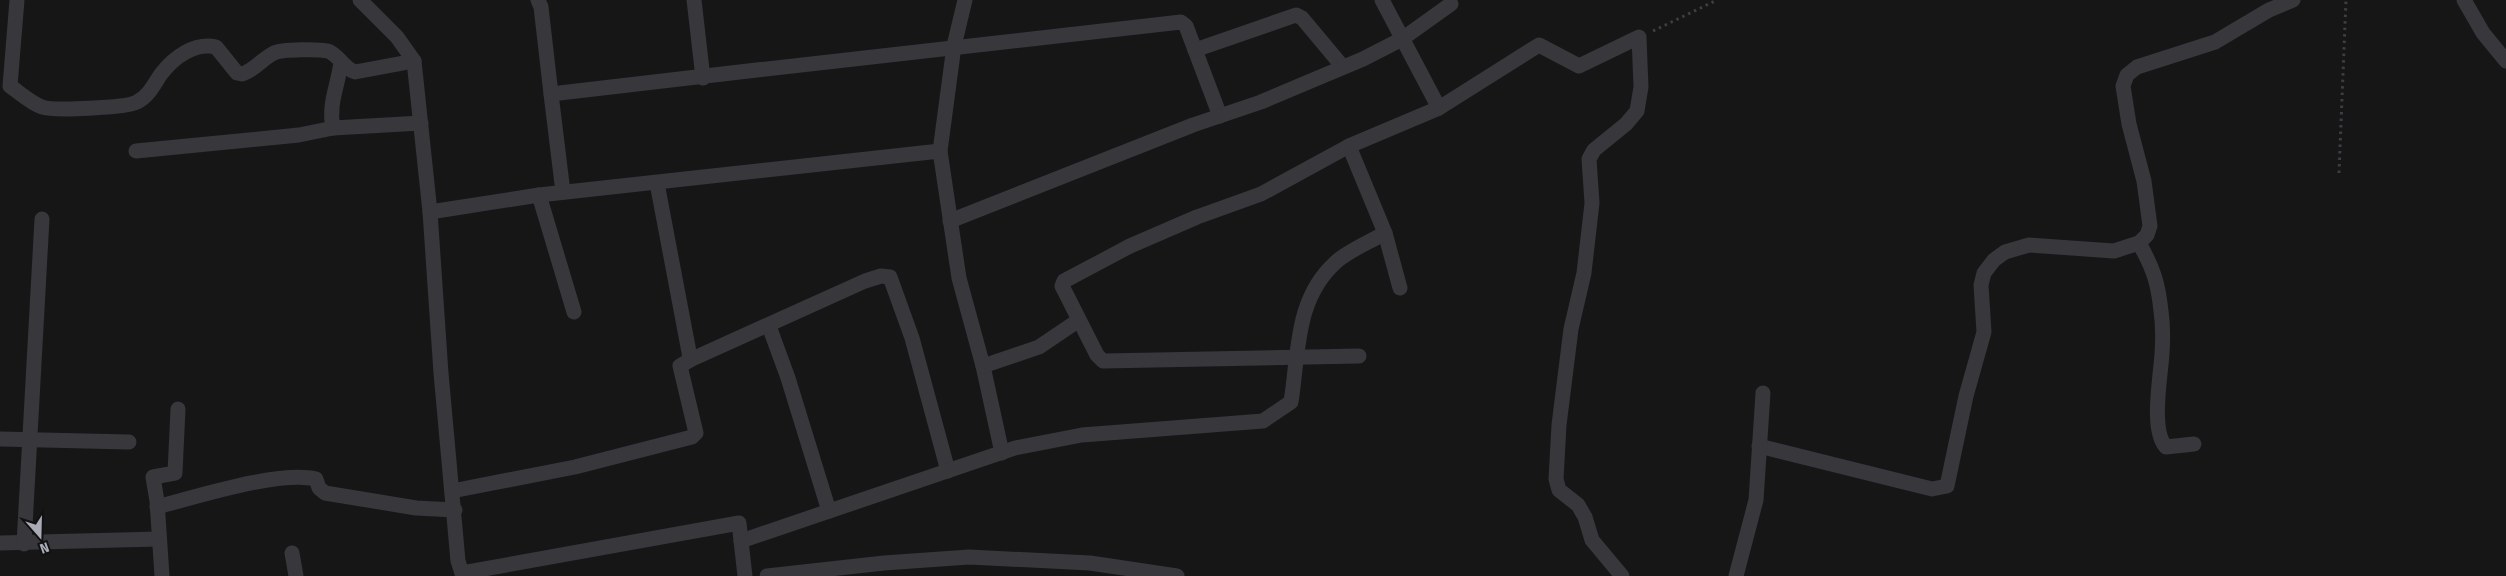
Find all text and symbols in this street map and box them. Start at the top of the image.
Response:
north arrow [15,511,65,561]
text: N [37,538,51,557]

